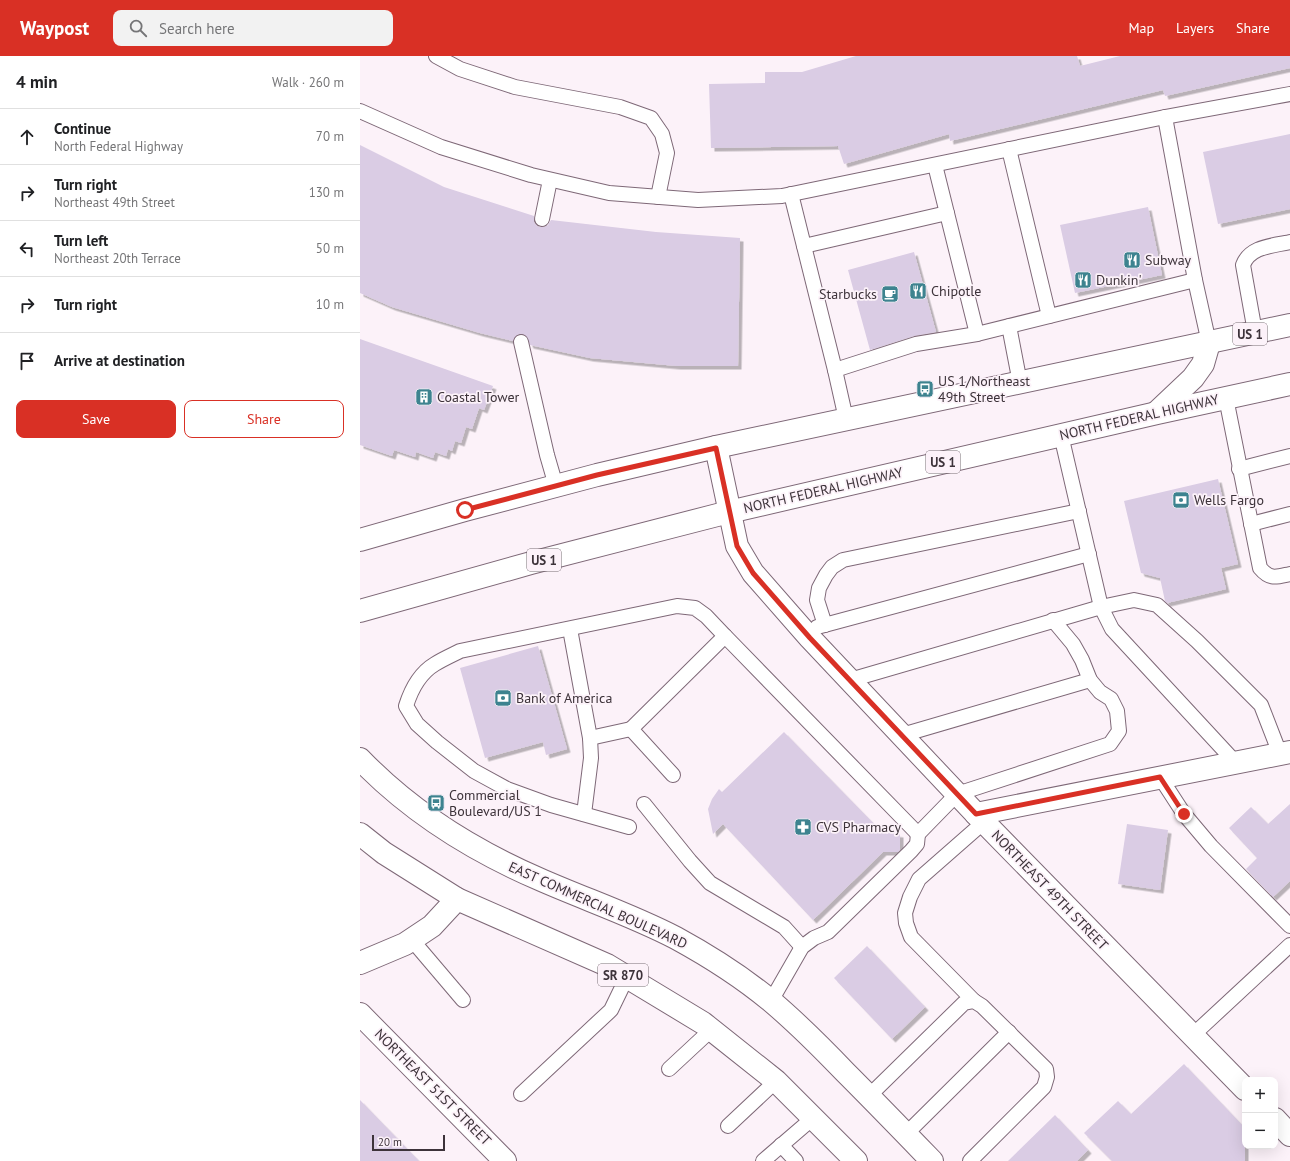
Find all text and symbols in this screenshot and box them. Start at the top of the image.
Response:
search box [113,10,393,46]
text: Waypost [20,16,89,40]
icon: search [127,17,149,39]
text: Search here [159,19,235,38]
text: Map [1128,19,1154,37]
text: Layers [1176,19,1214,37]
text: Share [1236,19,1270,37]
text: 4 min [16,71,57,93]
text: Walk · 260 m [272,74,344,91]
text: Continue [54,119,111,138]
icon: ahead [16,126,38,148]
text: 70 m [316,128,344,145]
text: North Federal Highway [54,138,183,155]
text: Turn right [54,175,117,194]
icon: right [16,182,38,204]
text: 130 m [309,184,344,201]
text: Northeast 49th Street [54,194,175,211]
text: Turn left [54,231,108,250]
icon: left [16,238,38,260]
text: 50 m [316,240,344,257]
text: Northeast 20th Terrace [54,250,181,267]
restaurant icon: Subway [1122,250,1142,270]
place label: Subway [1145,251,1192,269]
restaurant icon: Dunkin' [1073,270,1093,290]
place label: Dunkin' [1096,271,1142,289]
restaurant icon: Chipotle [908,281,928,301]
place label: Chipotle [931,282,981,300]
cafe icon: Starbucks [880,284,900,304]
place label: Starbucks [819,285,877,303]
icon: right [16,294,38,316]
text: Turn right [54,295,117,314]
text: 10 m [316,296,344,313]
road number: US 1 [1233,323,1267,345]
icon: arrive [16,350,38,372]
text: Arrive at destination [54,351,185,370]
place label: US 1/Northeast 49th Street [938,372,1030,406]
bus stop icon: US 1/Northeast 49th Street [915,379,935,399]
building icon: Coastal Tower [414,387,434,407]
place label: Coastal Tower [437,388,520,406]
street label: NORTH FEDERAL HIGHWAY [1058,390,1221,444]
button: Save [16,400,176,438]
button: Share [184,400,344,438]
road number: US 1 [926,451,960,473]
street label: NORTH FEDERAL HIGHWAY [742,463,905,517]
bank icon: Wells Fargo [1171,490,1191,510]
place label: Wells Fargo [1194,491,1264,509]
route start [456,501,474,519]
road number: US 1 [527,549,561,571]
bank icon: Bank of America [493,688,513,708]
place label: Bank of America [516,689,612,707]
place label: Commercial Boulevard/US 1 [449,786,542,820]
bus stop icon: Commercial Boulevard/US 1 [426,793,446,813]
route end [1175,805,1193,823]
pharmacy icon: CVS Pharmacy [793,817,813,837]
place label: CVS Pharmacy [816,818,901,836]
street label: NORTHEAST 49TH STREET [988,826,1112,954]
street label: EAST COMMERCIAL BOULEVARD [506,857,690,953]
road number: SR 870 [598,964,648,986]
street label: NORTHEAST 51ST STREET [371,1025,495,1149]
map controls [1242,1077,1278,1149]
button: + [1242,1077,1278,1113]
button: − [1242,1113,1278,1149]
scale bar [372,1133,445,1152]
text: 20 m [378,1135,402,1149]

